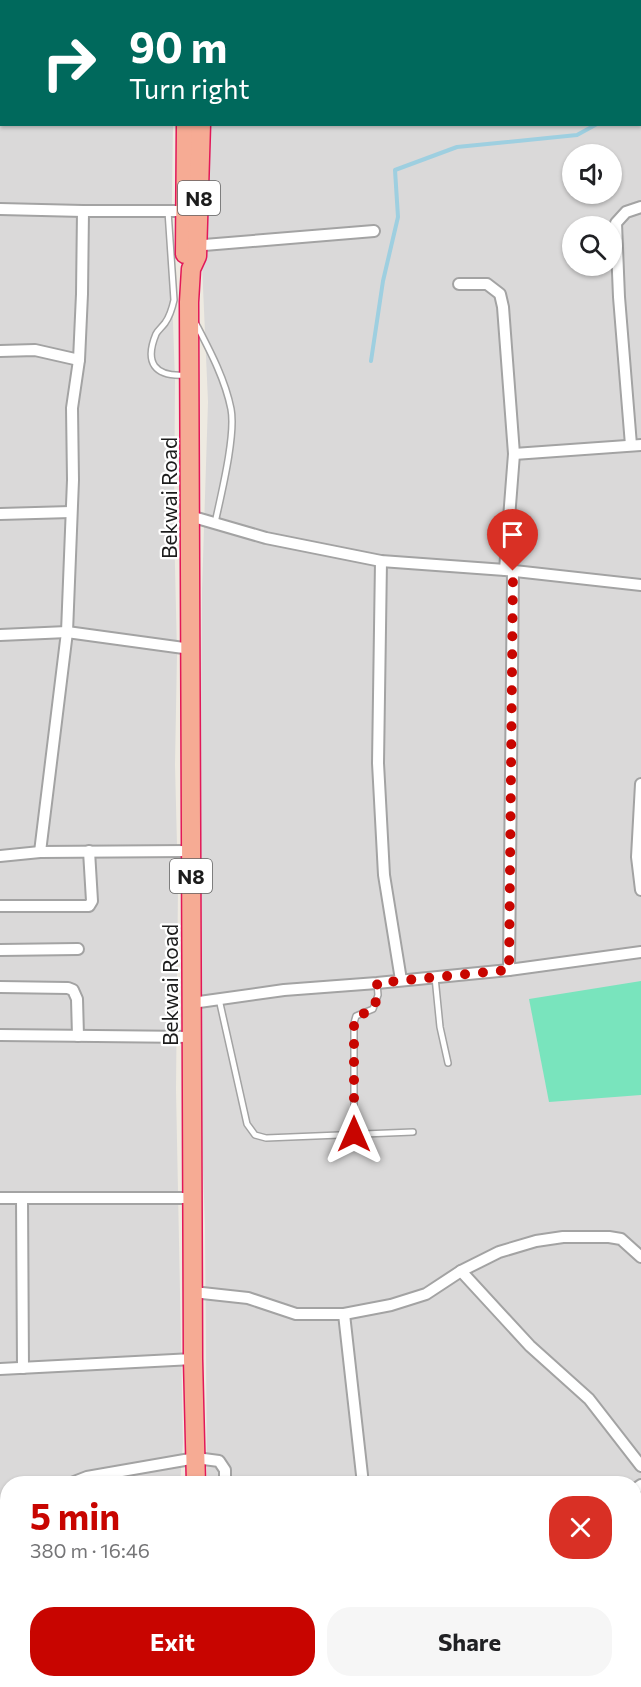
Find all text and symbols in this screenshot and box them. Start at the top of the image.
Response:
text: 90 m [129,20,228,72]
icon: right [30,24,108,102]
text: Turn right [129,72,249,105]
map controls [562,144,622,276]
button: sound [562,144,622,204]
road number: N8 [178,181,220,215]
button: search [562,216,622,276]
street label: Bekwai Road [156,437,181,559]
pin [487,509,538,571]
icon: arrive [496,518,529,551]
road number: N8 [170,859,212,893]
street label: Bekwai Road [157,924,182,1046]
position arrow [322,1102,386,1166]
text: 5 min [30,1493,120,1537]
button: close [549,1496,612,1559]
text: 380 m · 16:46 [30,1538,150,1562]
button: Exit [30,1607,315,1676]
button: Share [327,1607,612,1676]

